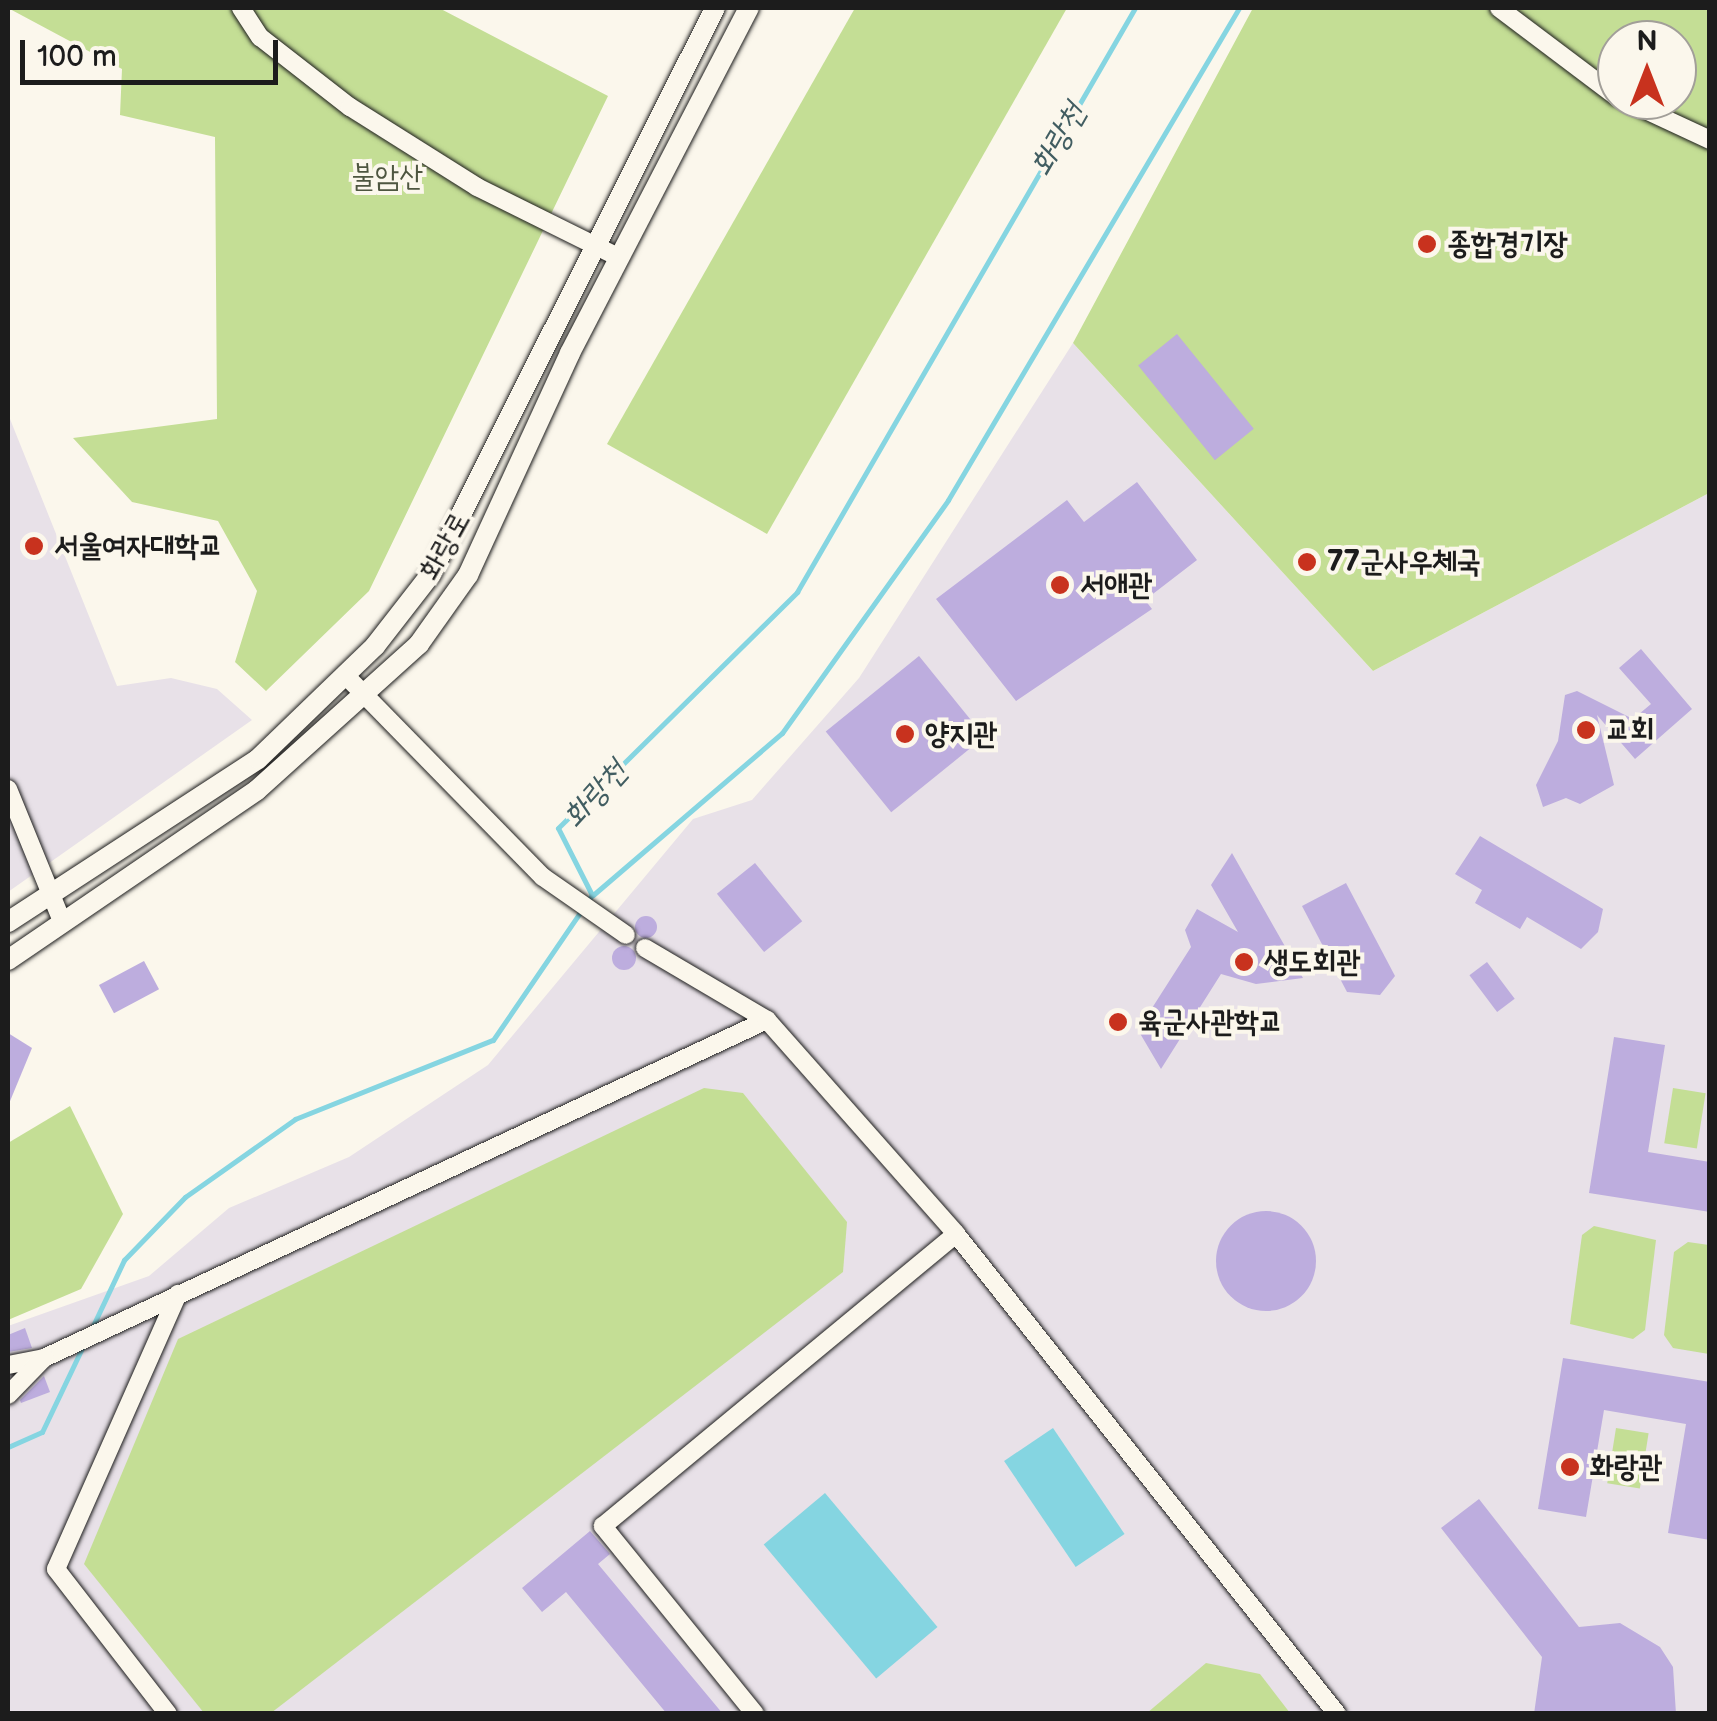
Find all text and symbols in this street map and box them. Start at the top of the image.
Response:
scale bar [25,20,282,82]
north arrow [1597,20,1697,120]
text: N [1636,25,1658,58]
text: 100 m [37,39,117,75]
water label: 화랑천 [1023,97,1095,183]
park label: 불암산 [351,159,423,195]
place label: 종합경기장 [1447,226,1568,262]
marker: 종합경기장 [1416,233,1438,255]
street label: 화랑로 [412,506,478,586]
place label: 서울여자대학교 [54,528,223,564]
marker: 서울여자대학교 [23,535,45,557]
place label: 77군사우체국 [1327,544,1481,580]
marker: 77군사우체국 [1296,551,1318,573]
place label: 서애관 [1080,567,1152,603]
marker: 서애관 [1049,574,1071,596]
place label: 교회 [1606,712,1654,748]
place label: 양지관 [925,716,997,752]
marker: 교회 [1575,719,1597,741]
marker: 양지관 [894,723,916,745]
water label: 화랑천 [556,753,636,837]
place label: 생도회관 [1264,944,1361,980]
marker: 생도회관 [1233,951,1255,973]
place label: 육군사관학교 [1138,1004,1283,1040]
marker: 육군사관학교 [1107,1011,1129,1033]
place label: 화랑관 [1590,1449,1662,1485]
marker: 화랑관 [1559,1456,1581,1478]

